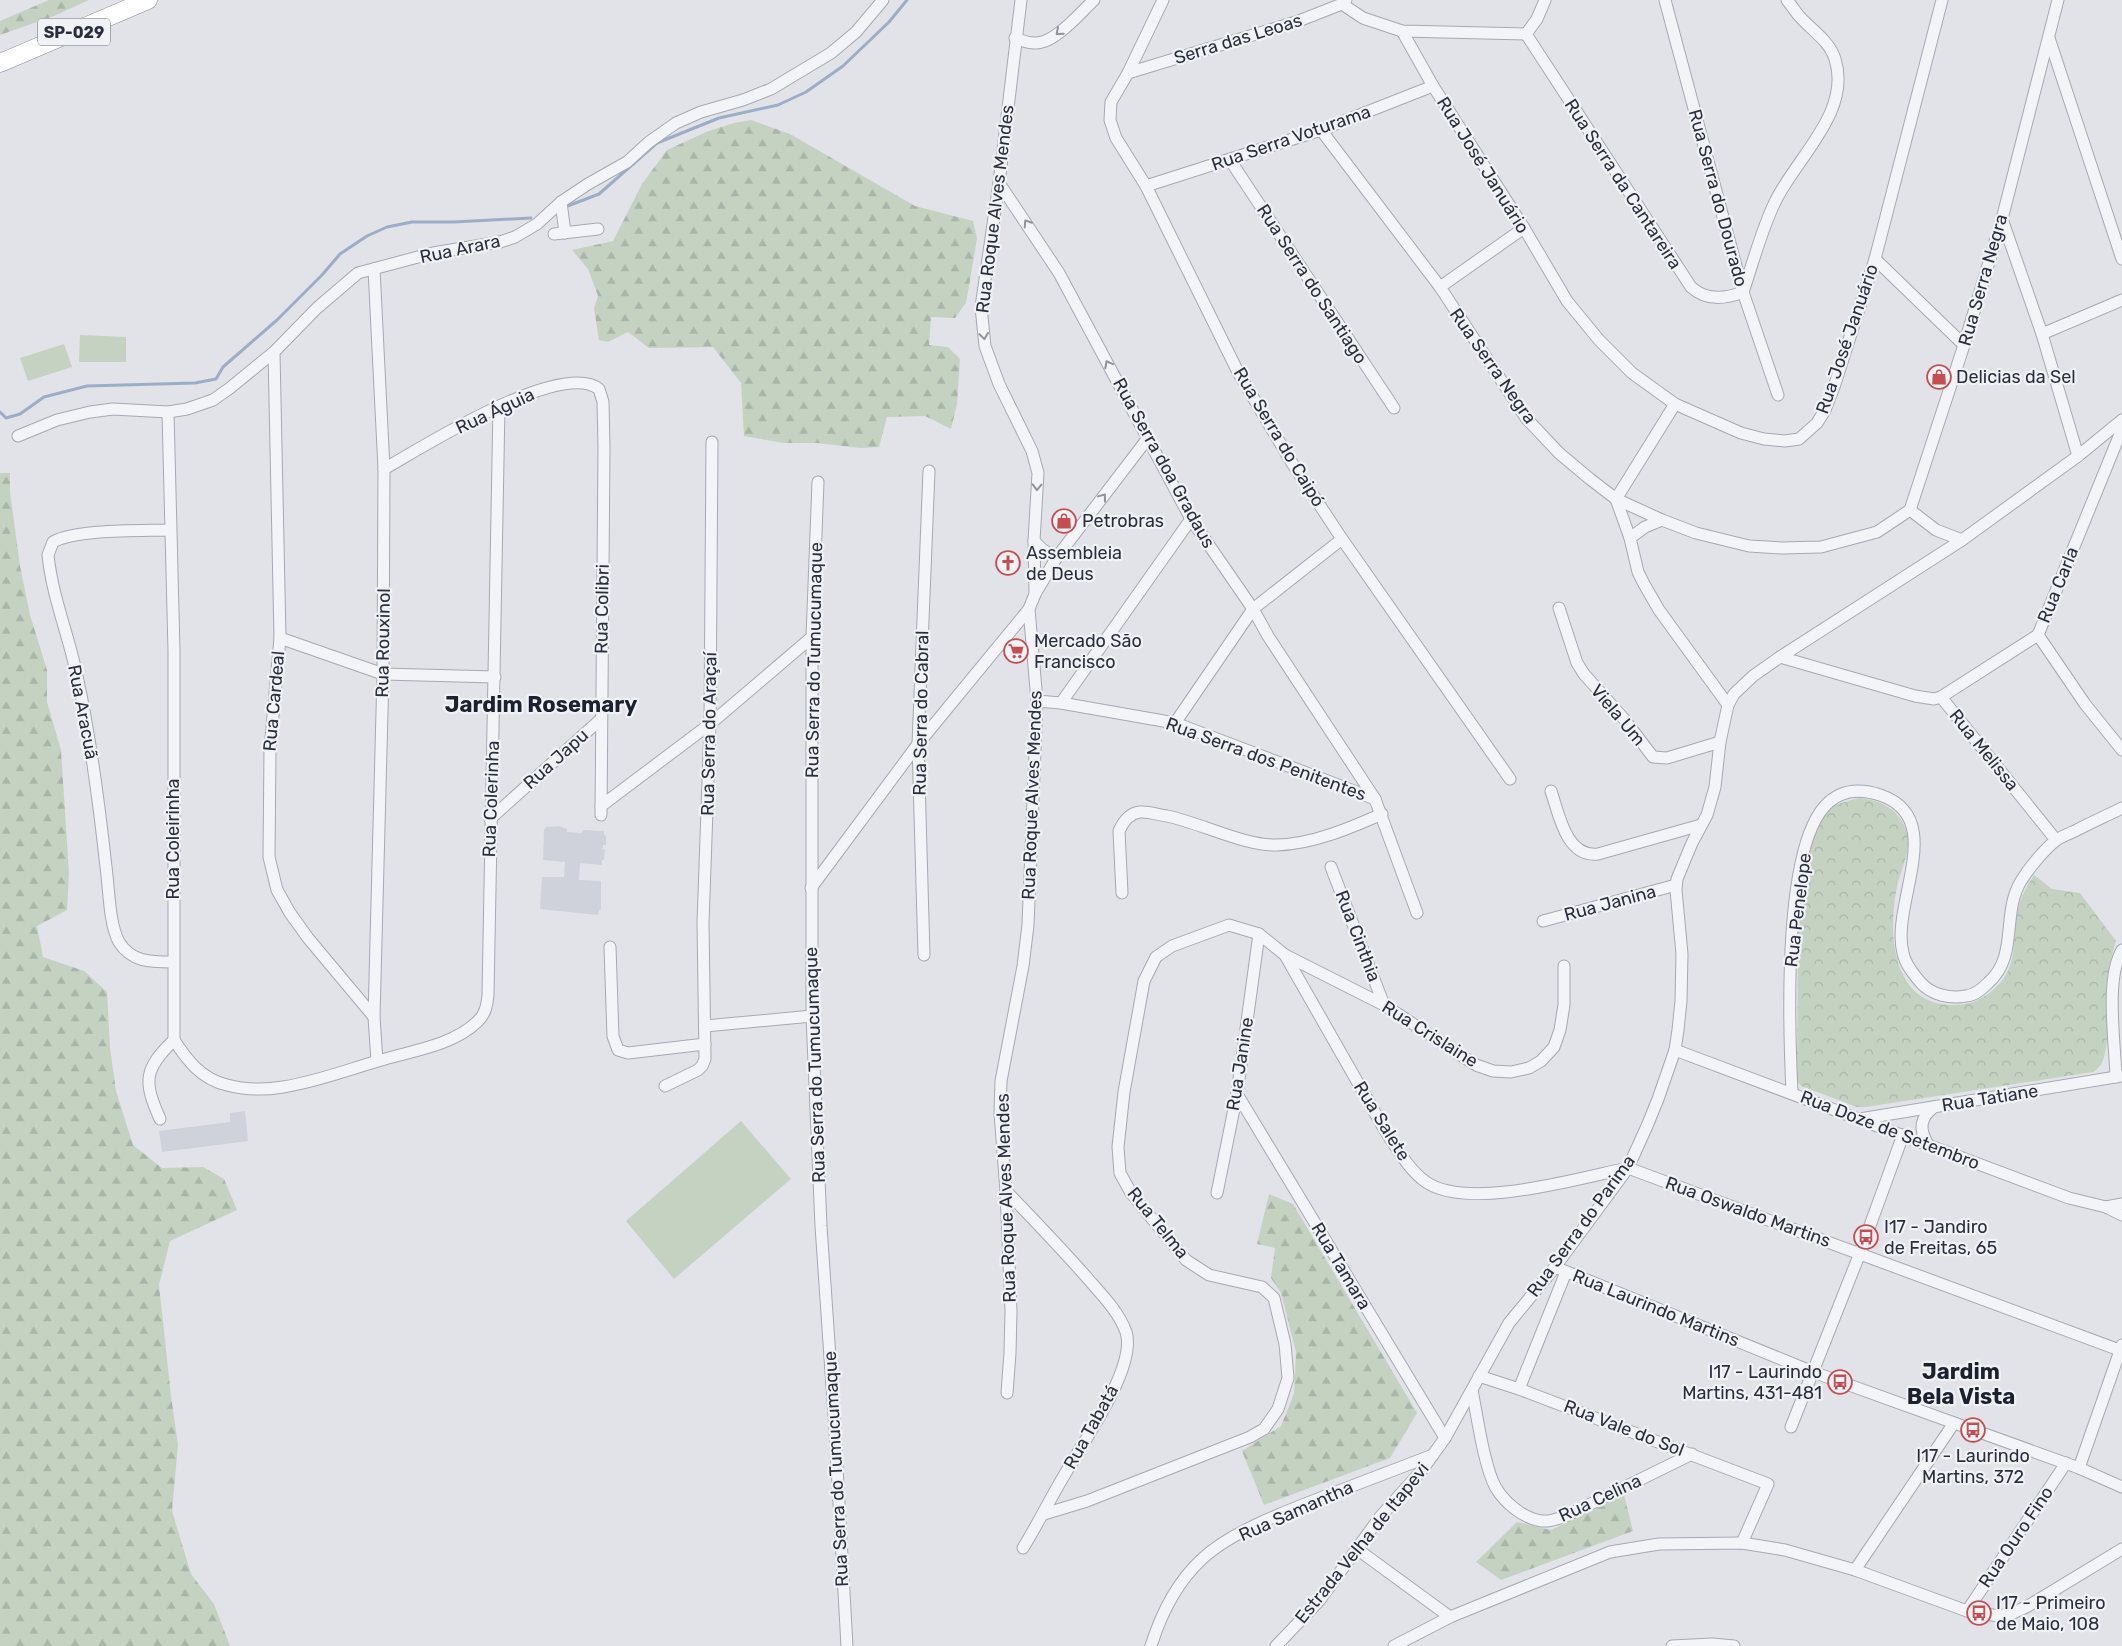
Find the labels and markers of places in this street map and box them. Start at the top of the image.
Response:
shop icon: Delicias da Sel [1926,364,1952,390]
place label: Delicias da Sel [1956,366,2076,388]
shop icon: Petrobras [1051,508,1077,534]
place label: Petrobras [1082,510,1164,532]
place label: Assembleia de Deus [1026,542,1122,585]
church icon: Assembleia de Deus [995,550,1021,576]
place label: Mercado São Francisco [1034,630,1142,673]
supermarket icon: Mercado São Francisco [1003,638,1029,664]
place label: I17 - Jandiro de Freitas, 65 [1884,1216,1997,1259]
bus stop icon: I17 - Jandiro de Freitas, 65 [1853,1224,1879,1250]
place label: I17 - Laurindo Martins, 431-481 [1682,1361,1822,1404]
bus stop icon: I17 - Laurindo Martins, 431-481 [1827,1369,1853,1395]
bus stop icon: I17 - Laurindo Martins, 372 [1960,1417,1986,1443]
place label: I17 - Laurindo Martins, 372 [1916,1445,2030,1488]
place label: I17 - Primeiro de Maio, 108 [1996,1592,2106,1635]
bus stop icon: I17 - Primeiro de Maio, 108 [1966,1600,1992,1626]

